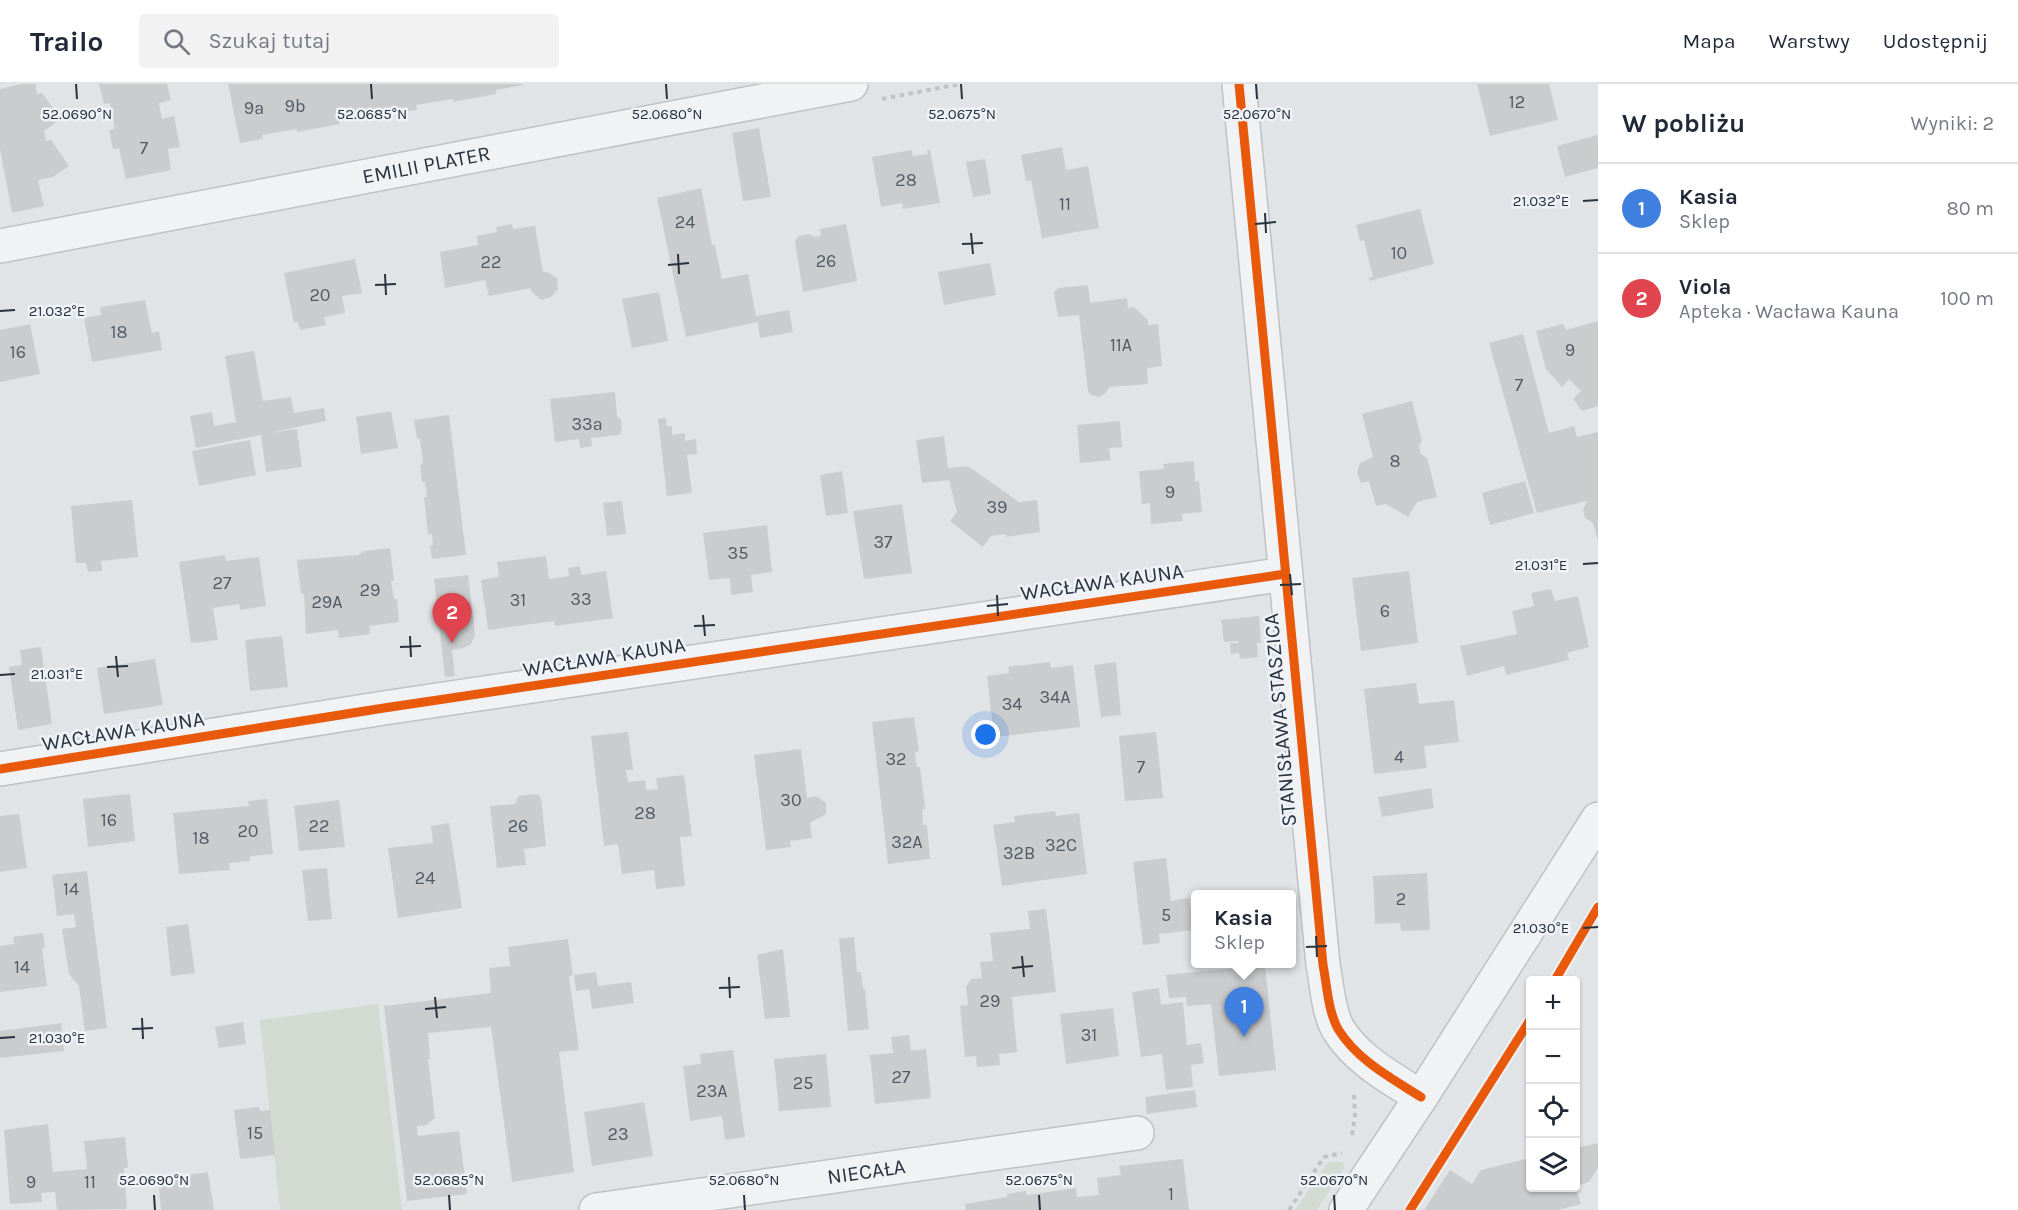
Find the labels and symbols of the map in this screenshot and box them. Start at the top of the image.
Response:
house number: 12 [1509,91,1525,113]
house number: 9b [284,95,306,117]
house number: 9a [244,97,264,119]
text: 52.0690°N [42,105,112,123]
text: 52.0685°N [337,105,407,123]
text: 52.0680°N [632,105,702,123]
text: 52.0675°N [928,105,996,123]
text: 52.0670°N [1223,105,1291,123]
house number: 7 [140,137,149,159]
street label: EMILII PLATER [360,141,492,189]
house number: 28 [895,169,917,191]
text: 21.032°E [1513,192,1569,210]
house number: 11 [1059,193,1071,215]
house number: 24 [675,211,695,233]
house number: 10 [1391,242,1407,264]
house number: 26 [816,250,836,272]
house number: 22 [481,251,501,273]
house number: 20 [309,284,331,306]
text: 21.032°E [29,302,85,320]
house number: 18 [110,321,128,343]
house number: 11A [1110,334,1132,356]
house number: 9 [1565,339,1575,361]
house number: 16 [10,341,26,363]
house number: 7 [1515,374,1524,396]
house number: 33a [571,413,603,435]
house number: 8 [1389,450,1401,472]
house number: 9 [1165,481,1175,503]
house number: 39 [986,496,1008,518]
house number: 37 [873,531,893,553]
house number: 35 [728,542,748,564]
text: 21.031°E [1515,556,1567,574]
street label: WACŁAWA KAUNA [1019,559,1185,605]
house number: 27 [213,572,232,594]
house number: 29 [360,579,380,601]
house number: 33 [570,588,592,610]
house number: 31 [510,589,526,611]
house number: 29A [311,591,343,613]
pin: 2 [432,594,472,643]
house number: 6 [1380,600,1390,622]
street label: STANISŁAWA STASZICA [1259,612,1301,828]
street label: WACŁAWA KAUNA [521,632,687,682]
text: 21.031°E [31,665,83,683]
house number: 34A [1039,686,1071,708]
house number: 34 [1002,693,1022,715]
street label: WACŁAWA KAUNA [40,706,206,756]
your location [971,720,1000,749]
house number: 4 [1394,746,1404,768]
house number: 32 [885,748,907,770]
house number: 7 [1137,756,1146,778]
house number: 30 [780,789,802,811]
house number: 28 [634,802,656,824]
house number: 16 [101,809,117,831]
house number: 22 [309,815,329,837]
house number: 26 [508,815,528,837]
house number: 20 [237,820,259,842]
house number: 18 [192,827,210,849]
house number: 32A [891,831,923,853]
house number: 32C [1045,834,1077,856]
house number: 32B [1003,842,1035,864]
house number: 24 [415,867,435,889]
house number: 14 [63,878,79,900]
house number: 2 [1396,888,1406,910]
house number: 5 [1161,904,1171,926]
text: 21.030°E [1513,919,1569,937]
house number: 14 [14,956,30,978]
pin: 1 [1224,988,1264,1037]
house number: 29 [980,990,1000,1012]
house number: 31 [1081,1024,1097,1046]
text: 21.030°E [29,1029,85,1047]
house number: 27 [892,1066,911,1088]
house number: 25 [793,1072,813,1094]
house number: 23A [696,1080,728,1102]
house number: 15 [247,1122,263,1144]
house number: 23 [607,1123,629,1145]
street label: NIECAŁA [826,1154,907,1189]
house number: 9 [26,1171,36,1193]
house number: 11 [84,1171,96,1193]
text: 52.0690°N [119,1171,189,1189]
text: 52.0685°N [414,1171,484,1189]
text: 52.0680°N [709,1171,779,1189]
text: 52.0675°N [1005,1171,1073,1189]
text: 52.0670°N [1300,1171,1368,1189]
house number: 1 [1168,1183,1174,1205]

